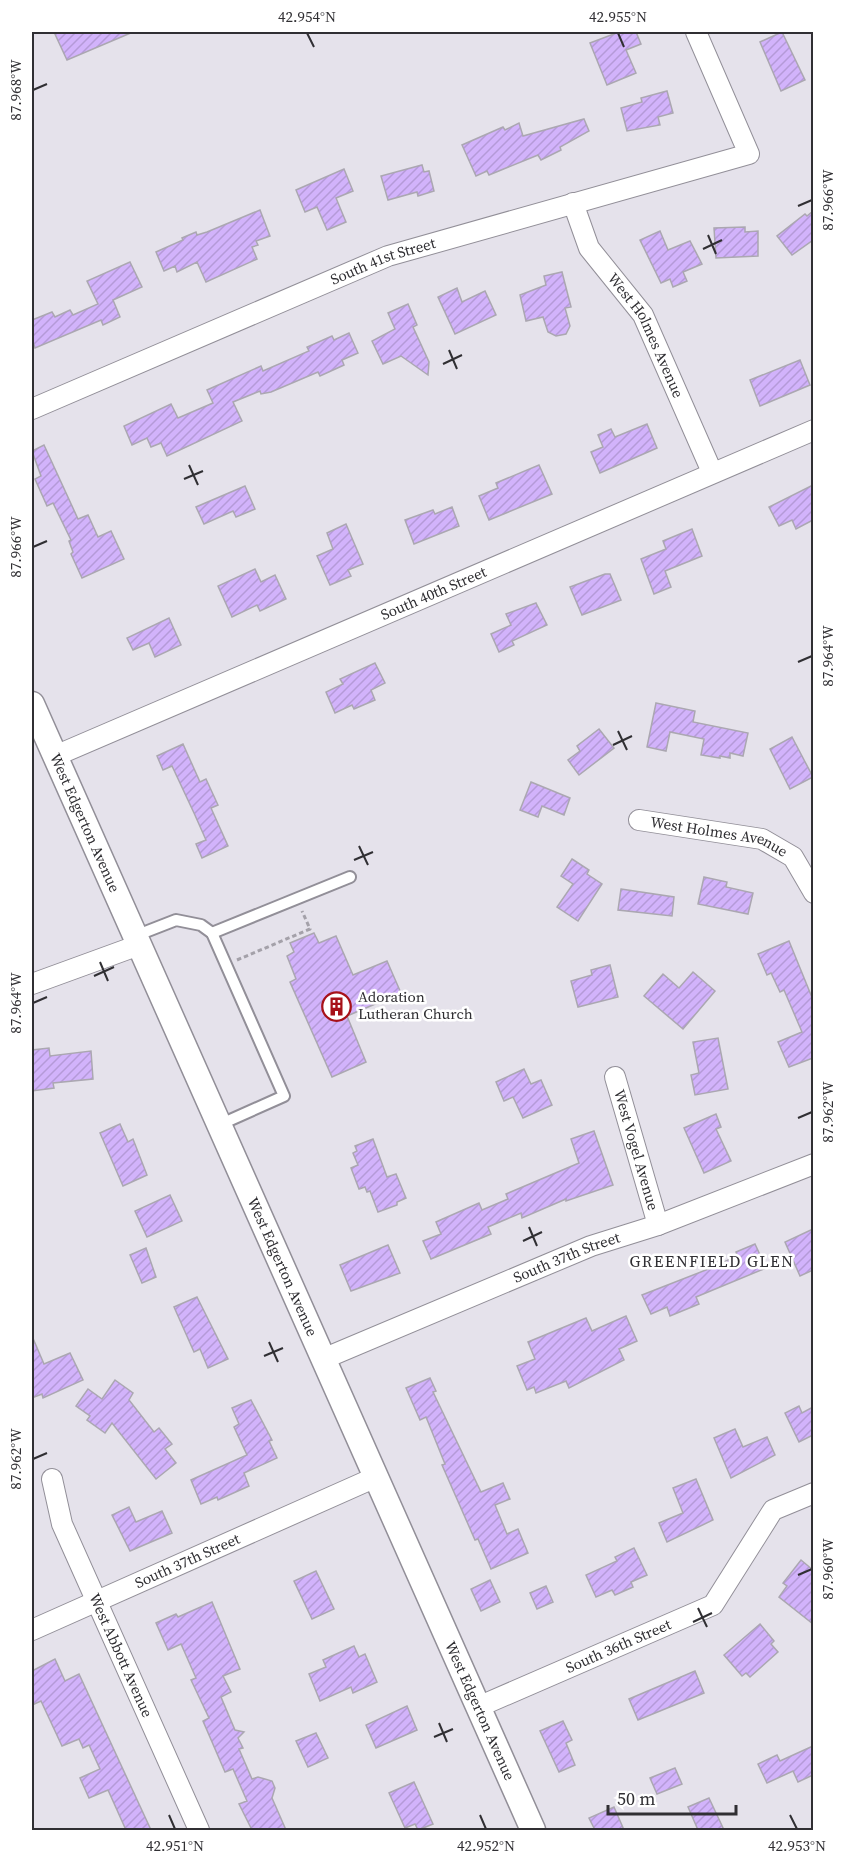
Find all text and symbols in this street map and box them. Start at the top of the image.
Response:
text: 42.954°N [278,6,336,27]
text: 42.955°N [589,6,647,27]
text: 87.968°W [5,59,26,121]
text: 87.966°W [817,169,838,231]
street label: South 41st Street [327,232,438,290]
street label: West Holmes Avenue [603,268,689,401]
text: 87.966°W [5,516,26,578]
street label: South 40th Street [377,561,490,625]
text: 87.964°W [817,625,838,687]
street label: West Edgerton Avenue [45,750,126,896]
street label: West Holmes Avenue [649,811,792,862]
text: 87.964°W [5,972,26,1034]
place label: Adoration Lutheran Church [358,986,473,1024]
building icon: Adoration Lutheran Church [321,990,353,1022]
text: 87.962°W [817,1081,838,1143]
street label: West Vogel Avenue [609,1087,664,1213]
street label: West Edgerton Avenue [243,1194,323,1340]
street label: South 37th Street [510,1227,622,1288]
district label: GREENFIELD GLEN [630,1250,794,1272]
text: 87.962°W [5,1428,26,1490]
street label: South 37th Street [131,1528,243,1593]
text: 87.960°W [817,1538,838,1600]
street label: West Abbott Avenue [84,1590,158,1721]
street label: South 36th Street [562,1613,674,1678]
street label: West Edgerton Avenue [440,1638,521,1784]
scale bar [608,1778,736,1816]
text: 50 m [617,1786,655,1811]
text: 42.951°N [146,1835,204,1856]
text: 42.952°N [457,1835,515,1856]
text: 42.953°N [768,1835,826,1856]

